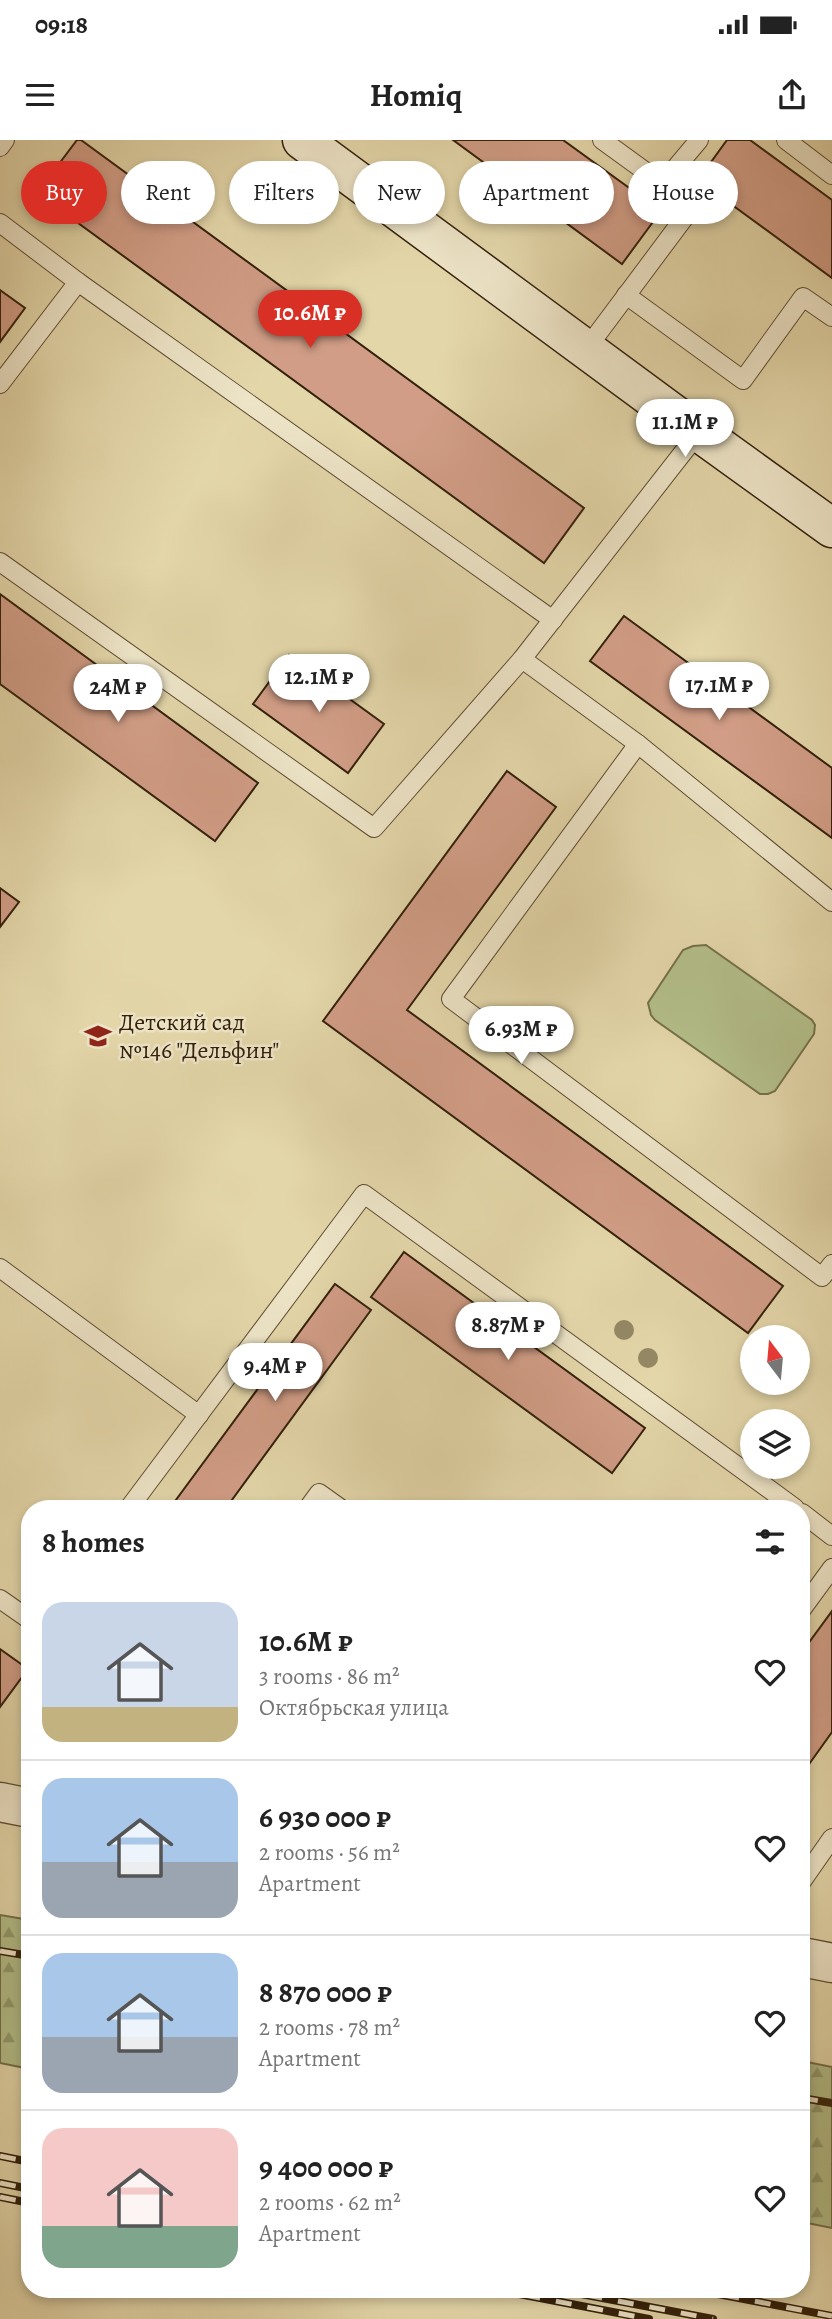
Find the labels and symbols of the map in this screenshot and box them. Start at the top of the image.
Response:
pin: 10.6M ₽ [245,290,375,350]
pin: 11.1M ₽ [620,400,750,459]
pin: 12.1M ₽ [254,654,384,714]
pin: 17.1M ₽ [654,662,784,722]
pin: 24M ₽ [69,664,167,724]
place label: Детский сад №146 "Дельфин" [119,1006,280,1066]
pin: 6.93M ₽ [456,1006,586,1066]
school or university icon: Детский сад №146 "Дельфин" [83,1021,113,1051]
pin: 8.87M ₽ [443,1302,573,1362]
north arrow [740,1325,810,1395]
pin: 9.4M ₽ [218,1344,332,1403]

